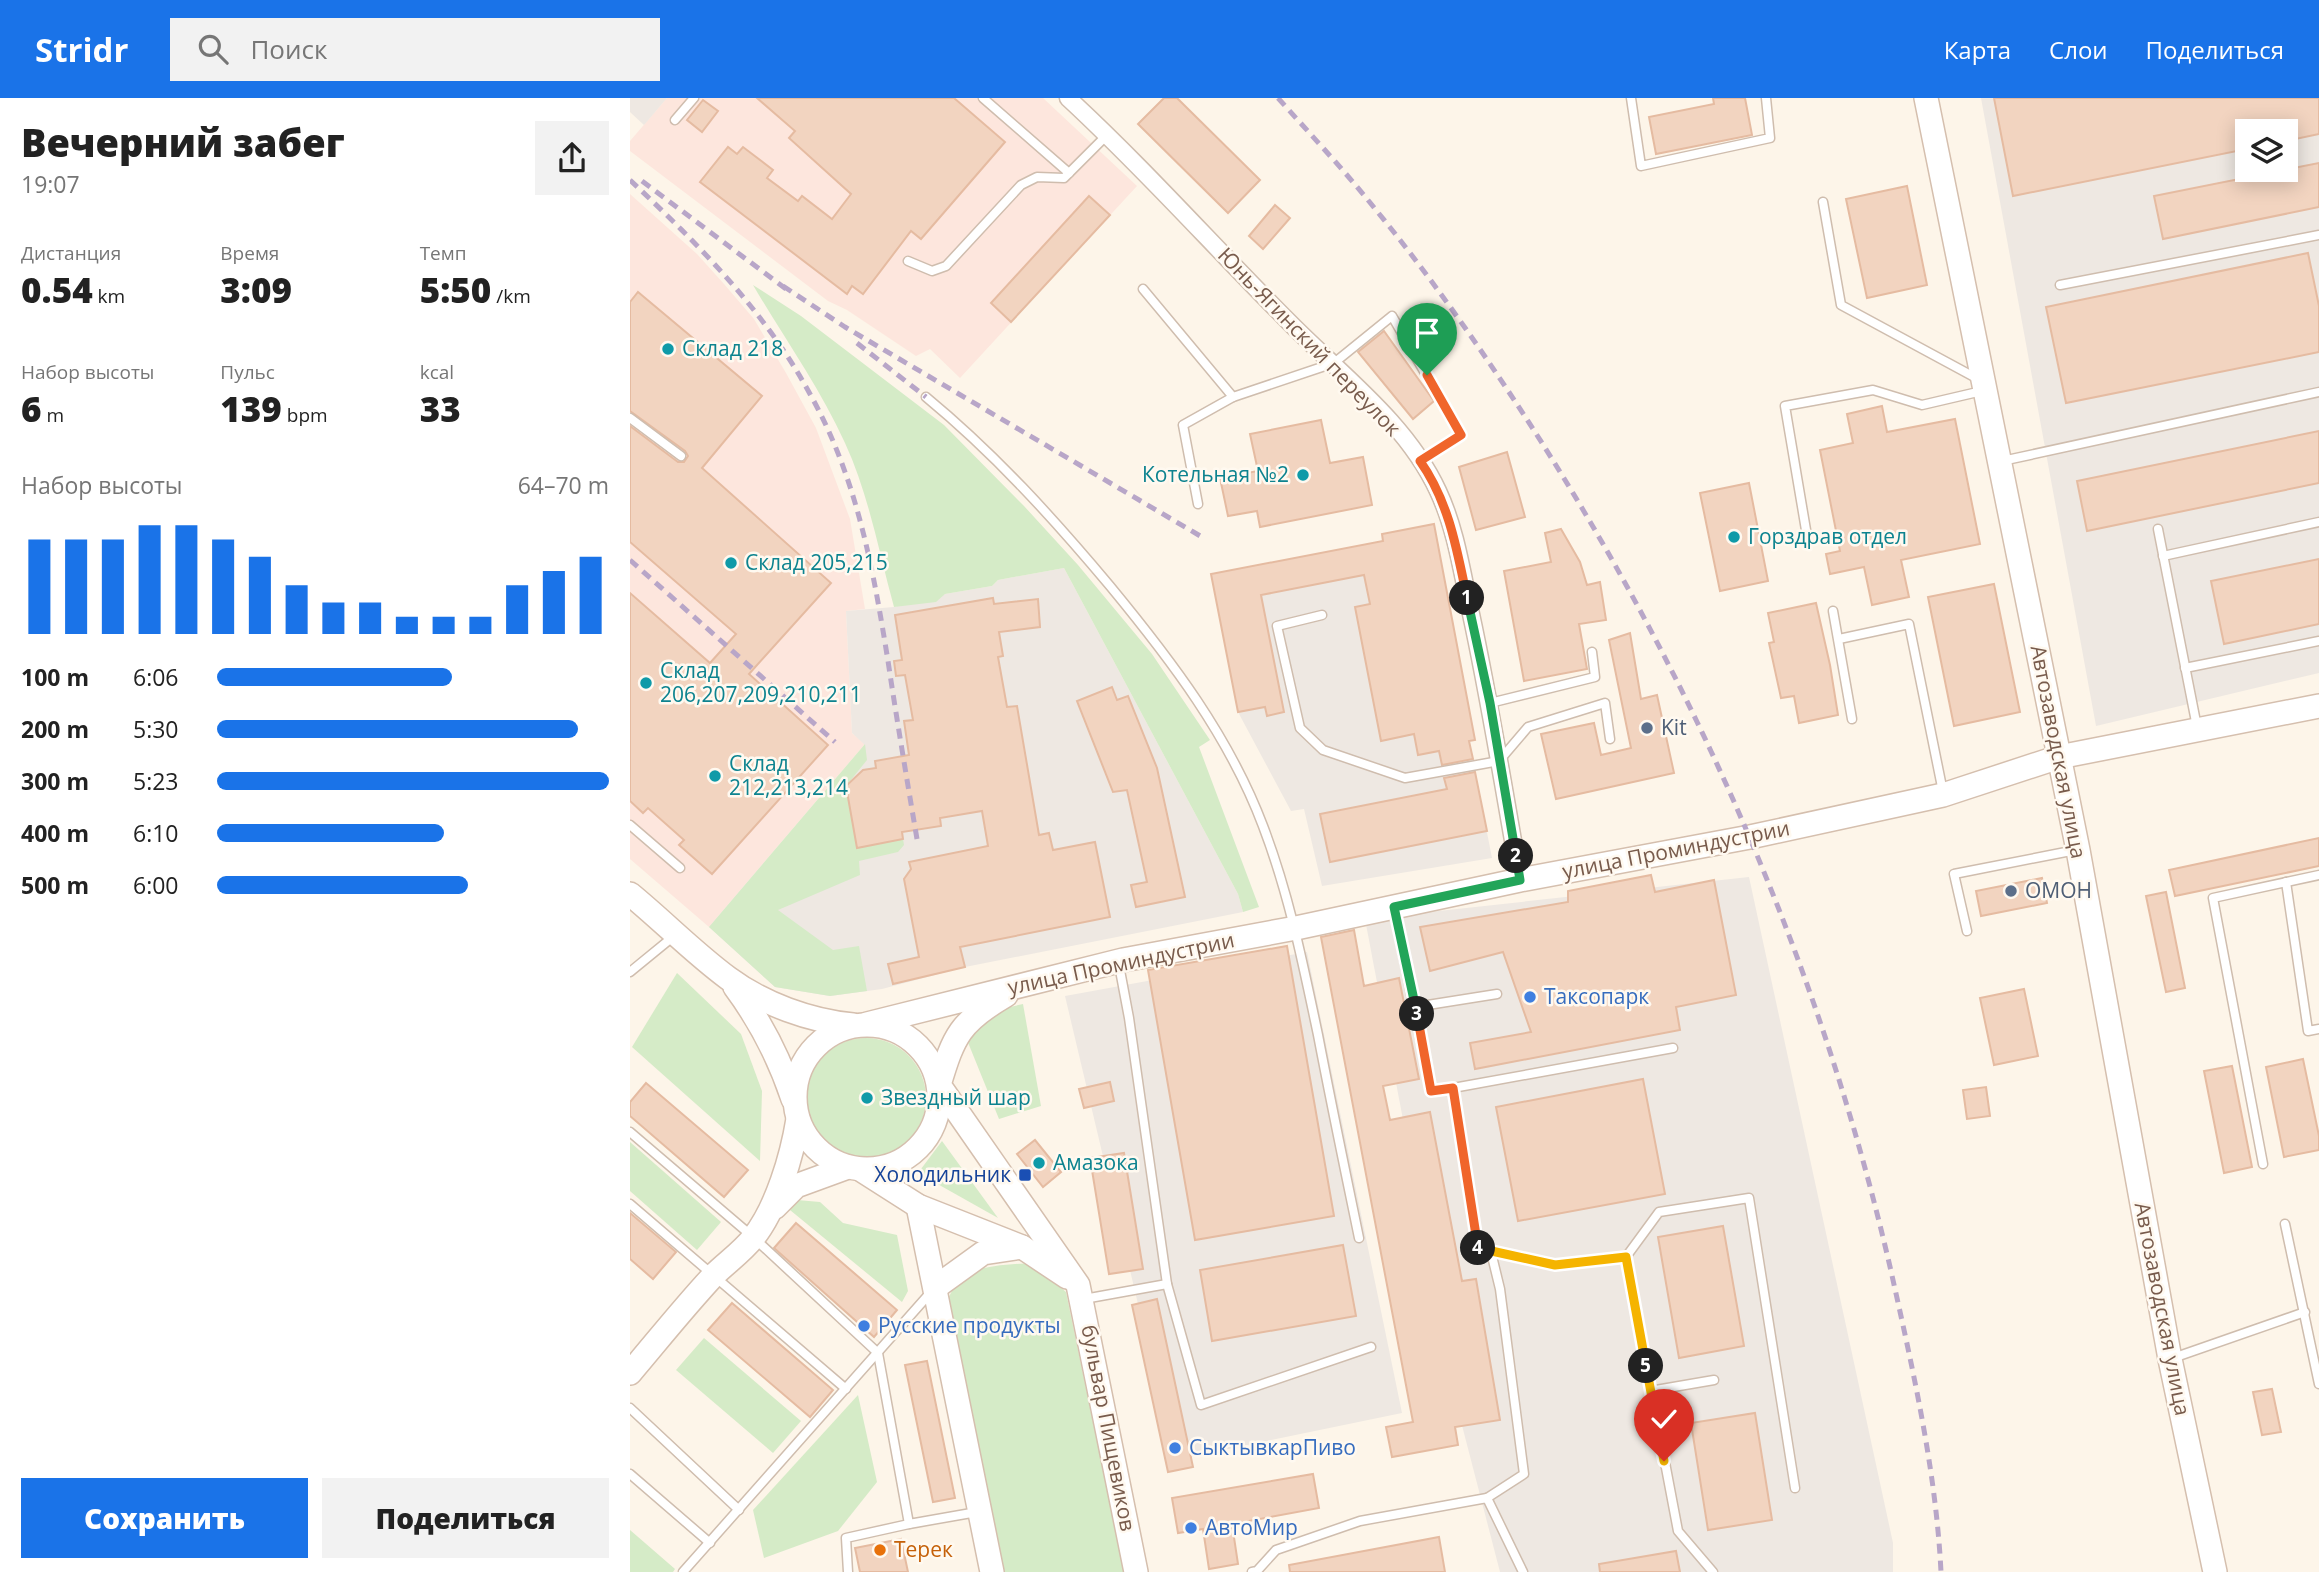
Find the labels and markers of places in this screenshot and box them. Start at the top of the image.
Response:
pin [1397,303,1457,375]
place label: Склад 218 [682,334,783,362]
marker: Склад 218 [660,341,676,357]
place label: Котельная №2 [1142,460,1289,488]
marker: Котельная №2 [1295,467,1311,483]
place label: Горздрав отдел [1748,522,1907,550]
marker: Горздрав отдел [1726,529,1742,545]
place label: Склад 205,215 [745,548,888,576]
marker: Склад 205,215 [723,555,739,571]
pin: 1 [1450,580,1484,616]
place label: Склад 206,207,209,210,211 [660,656,862,708]
marker: Склад 206,207,209,210,211 [638,675,654,691]
place label: Kit [1661,713,1687,741]
marker: Kit [1639,720,1655,736]
place label: Склад 212,213,214 [729,749,848,801]
marker: Склад 212,213,214 [707,768,723,784]
pin: 2 [1498,838,1533,874]
place label: ОМОН [2025,876,2092,904]
marker: ОМОН [2003,883,2019,899]
place label: Таксопарк [1544,982,1649,1010]
marker: Таксопарк [1522,989,1538,1005]
pin: 3 [1400,996,1434,1032]
place label: Звездный шар [881,1083,1031,1111]
marker: Звездный шар [859,1090,875,1106]
place label: Амазока [1053,1148,1139,1176]
marker: Амазока [1031,1155,1047,1171]
place label: Холодильник [874,1160,1011,1188]
marker: Холодильник [1017,1167,1033,1183]
pin: 4 [1460,1230,1496,1266]
place label: Русские продукты [878,1311,1061,1339]
marker: Русские продукты [856,1318,872,1334]
pin: 5 [1628,1348,1664,1384]
pin [1634,1389,1694,1461]
place label: СыктывкарПиво [1189,1433,1356,1461]
marker: СыктывкарПиво [1167,1440,1183,1456]
place label: АвтоМир [1205,1513,1298,1541]
marker: АвтоМир [1183,1520,1199,1536]
place label: Терек [894,1535,953,1563]
marker: Терек [872,1542,888,1558]

